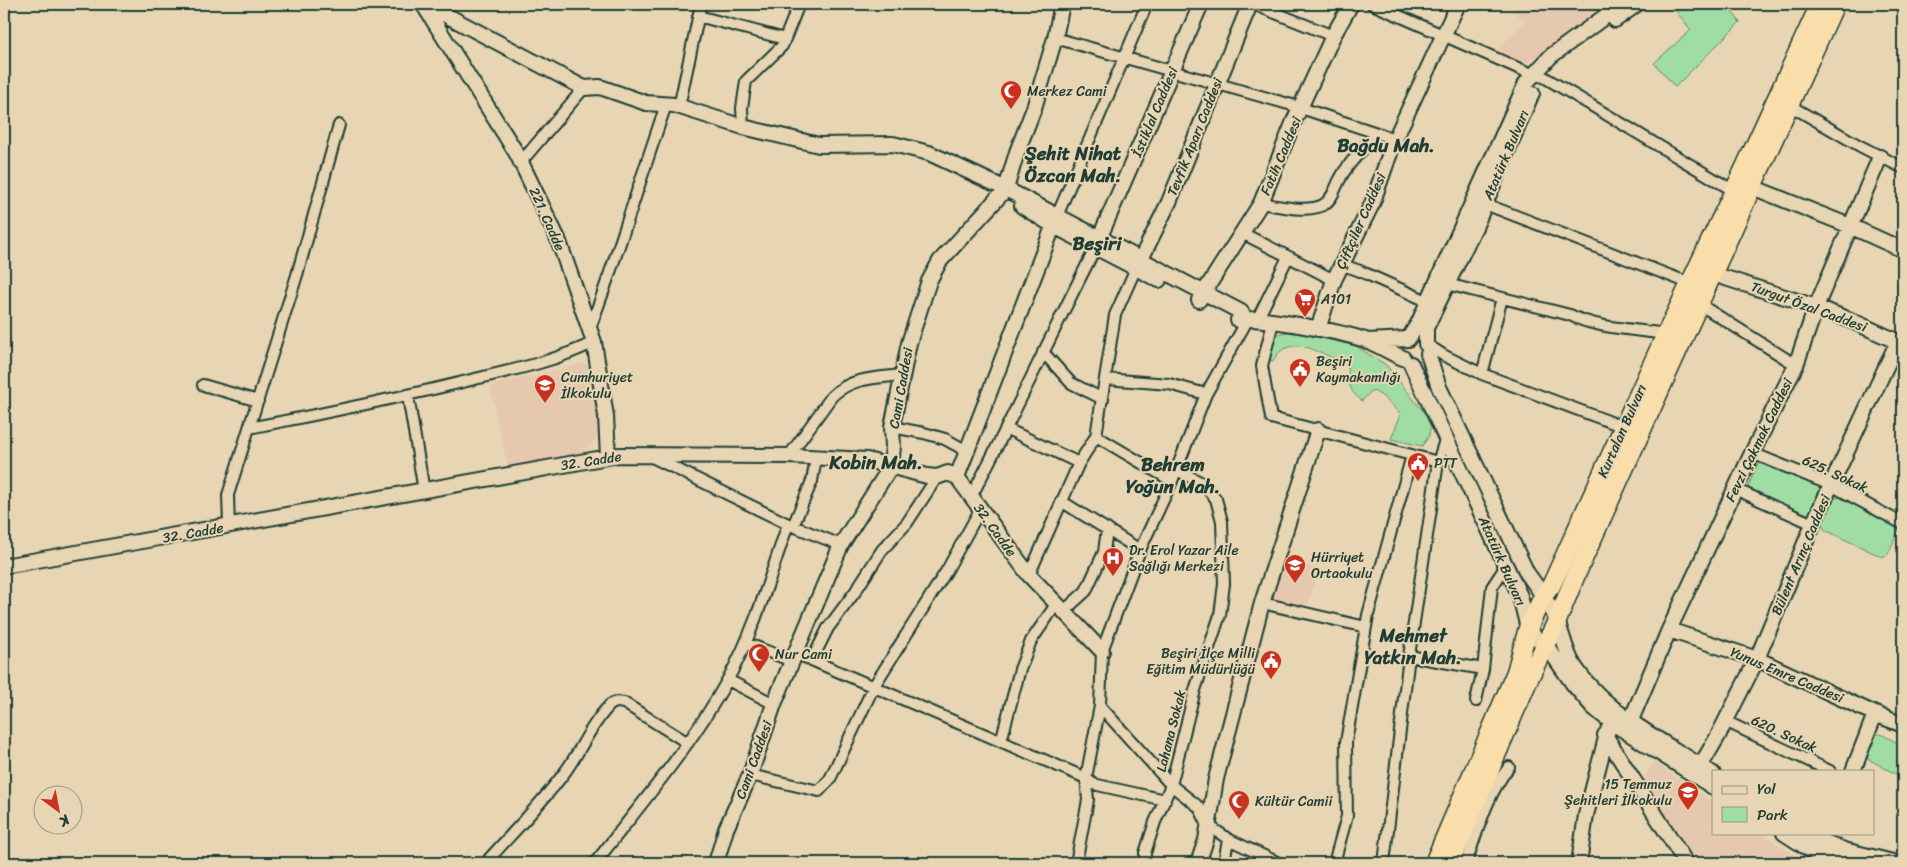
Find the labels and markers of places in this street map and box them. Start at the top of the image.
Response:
mosque icon: Merkez Cami [999,79,1023,110]
place label: Merkez Cami [1027,79,1108,104]
supermarket icon: A101 [1293,287,1317,318]
place label: A101 [1320,287,1351,312]
place label: Beşiri Kaymakamlığı [1316,349,1401,390]
public building icon: Beşiri Kaymakamlığı [1288,357,1312,388]
place label: Cumhuriyet İlkokulu [560,365,633,406]
school or university icon: Cumhuriyet İlkokulu [533,373,557,404]
public building icon: PTT [1406,451,1430,482]
place label: PTT [1434,451,1458,476]
place label: Dr. Erol Yazar Aile Sağlığı Merkezi [1129,538,1239,579]
place label: Hürriyet Ortaokulu [1311,545,1373,586]
hospital icon: Dr. Erol Yazar Aile Sağlığı Merkezi [1101,546,1125,577]
school or university icon: Hürriyet Ortaokulu [1283,553,1307,584]
place label: Beşiri İlçe Milli Eğitim Müdürlüğü [1146,641,1256,682]
mosque icon: Nur Cami [747,642,771,673]
place label: Nur Cami [775,642,833,667]
public building icon: Beşiri İlçe Milli Eğitim Müdürlüğü [1259,649,1283,680]
place label: 15 Temmuz Şehitleri İlkokulu [1564,772,1672,813]
school or university icon: 15 Temmuz Şehitleri İlkokulu [1676,780,1700,811]
mosque icon: Kültür Camii [1227,789,1251,820]
place label: Kültür Camii [1255,789,1333,814]

